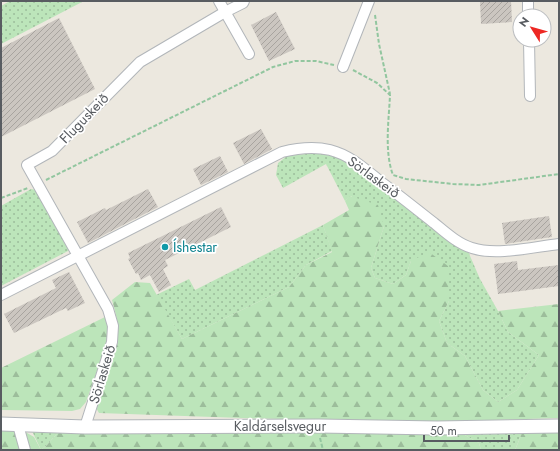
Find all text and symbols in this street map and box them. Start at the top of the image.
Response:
north arrow [512,8,552,48]
text: N [515,14,533,30]
street label: Fluguskeið [55,88,113,148]
street label: Sörlaskeið [344,151,404,203]
place label: Íshestar [173,237,217,257]
marker: Íshestar [160,242,170,252]
street label: Sörlaskeið [84,342,120,406]
street label: Kaldárselsvegur [234,416,326,436]
scale bar [424,417,509,443]
text: 50 m [430,422,457,440]

